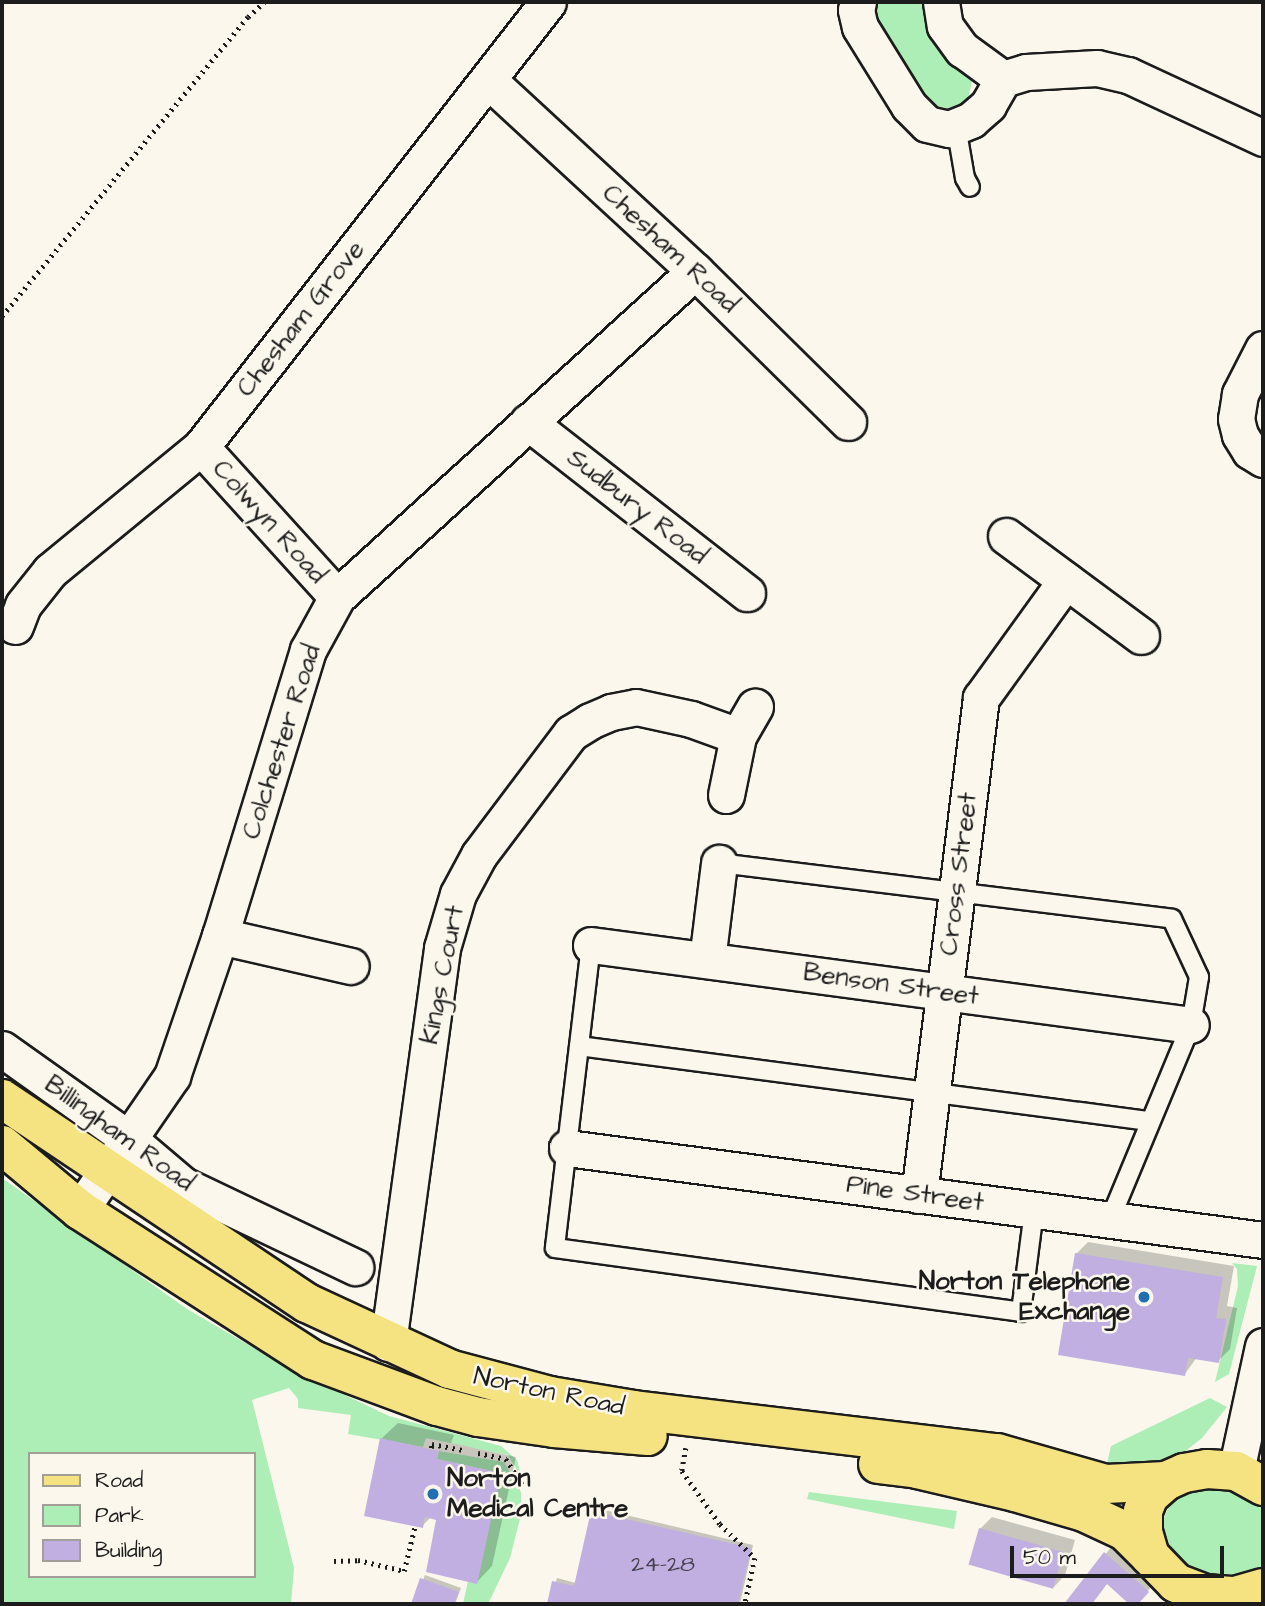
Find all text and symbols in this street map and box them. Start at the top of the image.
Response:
street label: Chesham Road [595,178,745,320]
street label: Chesham Grove [230,235,372,403]
street label: Sudbury Road [560,442,714,572]
street label: Colwyn Road [205,454,333,590]
street label: Colchester Road [236,641,328,843]
street label: Cross Street [934,791,984,957]
street label: Kings Court [414,903,472,1047]
street label: Benson Street [801,957,981,1013]
street label: Billingham Road [38,1069,200,1199]
street label: Pine Street [844,1169,986,1219]
place label: Norton Telephone Exchange [919,1266,1130,1328]
marker: Norton Telephone Exchange [1136,1289,1152,1305]
street label: Norton Road [471,1361,627,1423]
legend [28,1452,256,1578]
place label: Norton Medical Centre [447,1463,628,1524]
text: Road [95,1466,143,1495]
marker: Norton Medical Centre [425,1486,441,1502]
text: Park [95,1501,144,1530]
scale bar [1013,1532,1226,1576]
text: Building [95,1536,162,1565]
text: 50 m [1023,1543,1076,1572]
house number: 24-28 [631,1550,695,1578]

